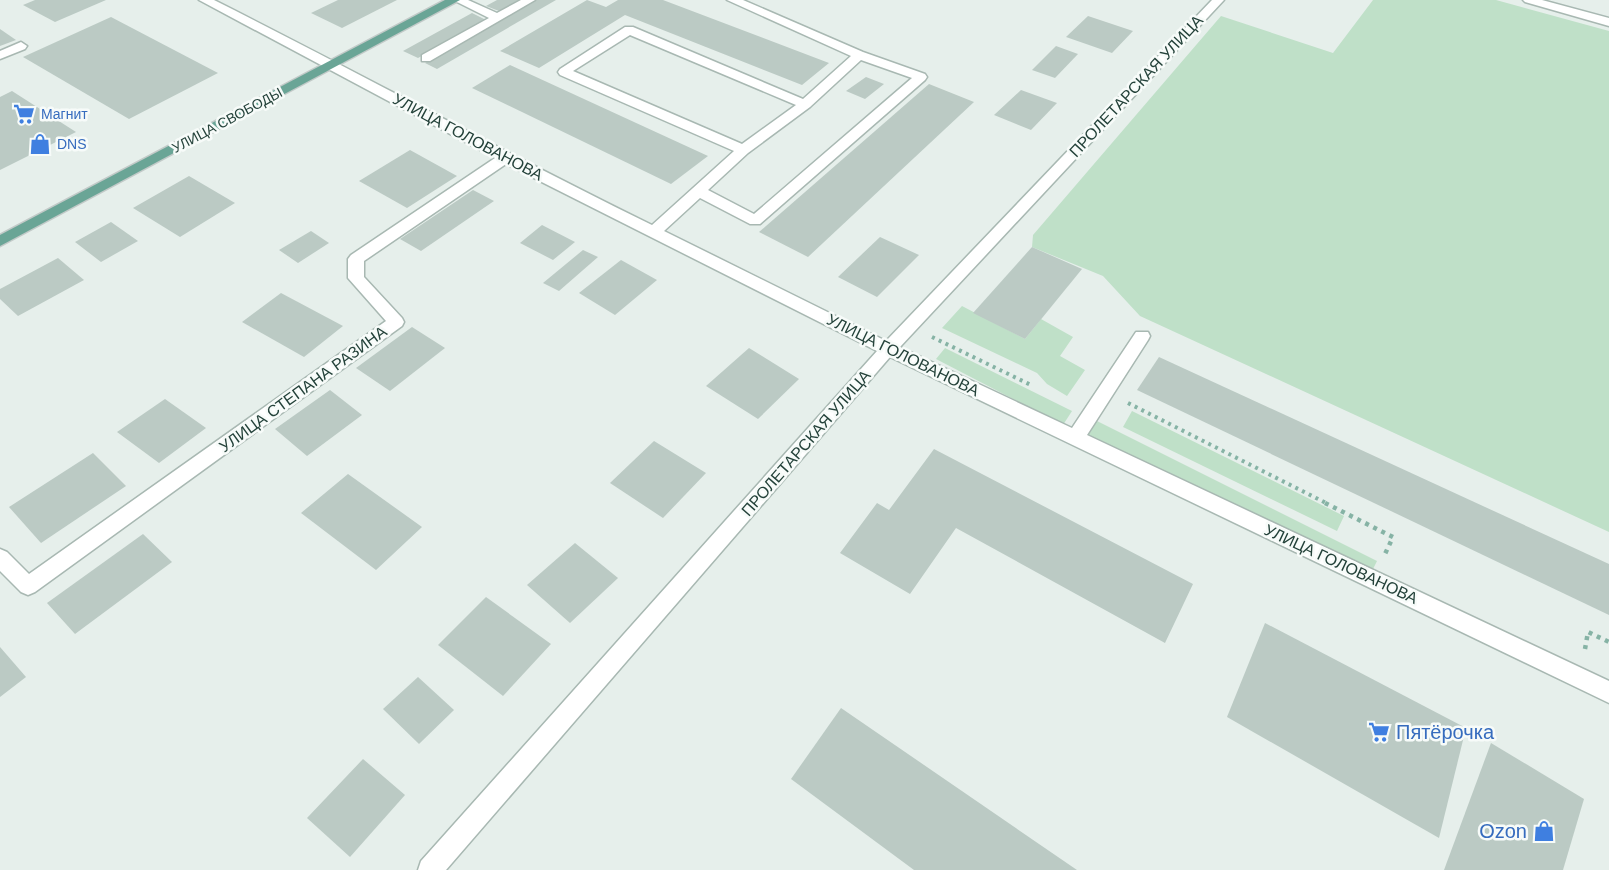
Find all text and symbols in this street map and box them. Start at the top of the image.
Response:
street label: ПРОЛЕТАРСКАЯ УЛИЦА [1066,11,1206,160]
street label: УЛИЦА СВОБОДЫ [169,84,285,156]
street label: УЛИЦА ГОЛОВАНОВА [390,90,546,184]
supermarket icon: Магнит [12,102,36,126]
place label: Магнит [41,106,88,122]
shop icon: DNS [28,132,52,156]
place label: DNS [57,136,87,152]
street label: УЛИЦА ГОЛОВАНОВА [824,311,982,399]
street label: УЛИЦА СТЕПАНА РАЗИНА [216,322,390,455]
street label: ПРОЛЕТАРСКАЯ УЛИЦА [738,366,874,519]
street label: УЛИЦА ГОЛОВАНОВА [1262,521,1421,607]
supermarket icon: Пятёрочка [1367,720,1391,744]
place label: Пятёрочка [1396,721,1495,743]
shop icon: Ozon [1532,819,1556,843]
place label: Ozon [1479,820,1527,842]

